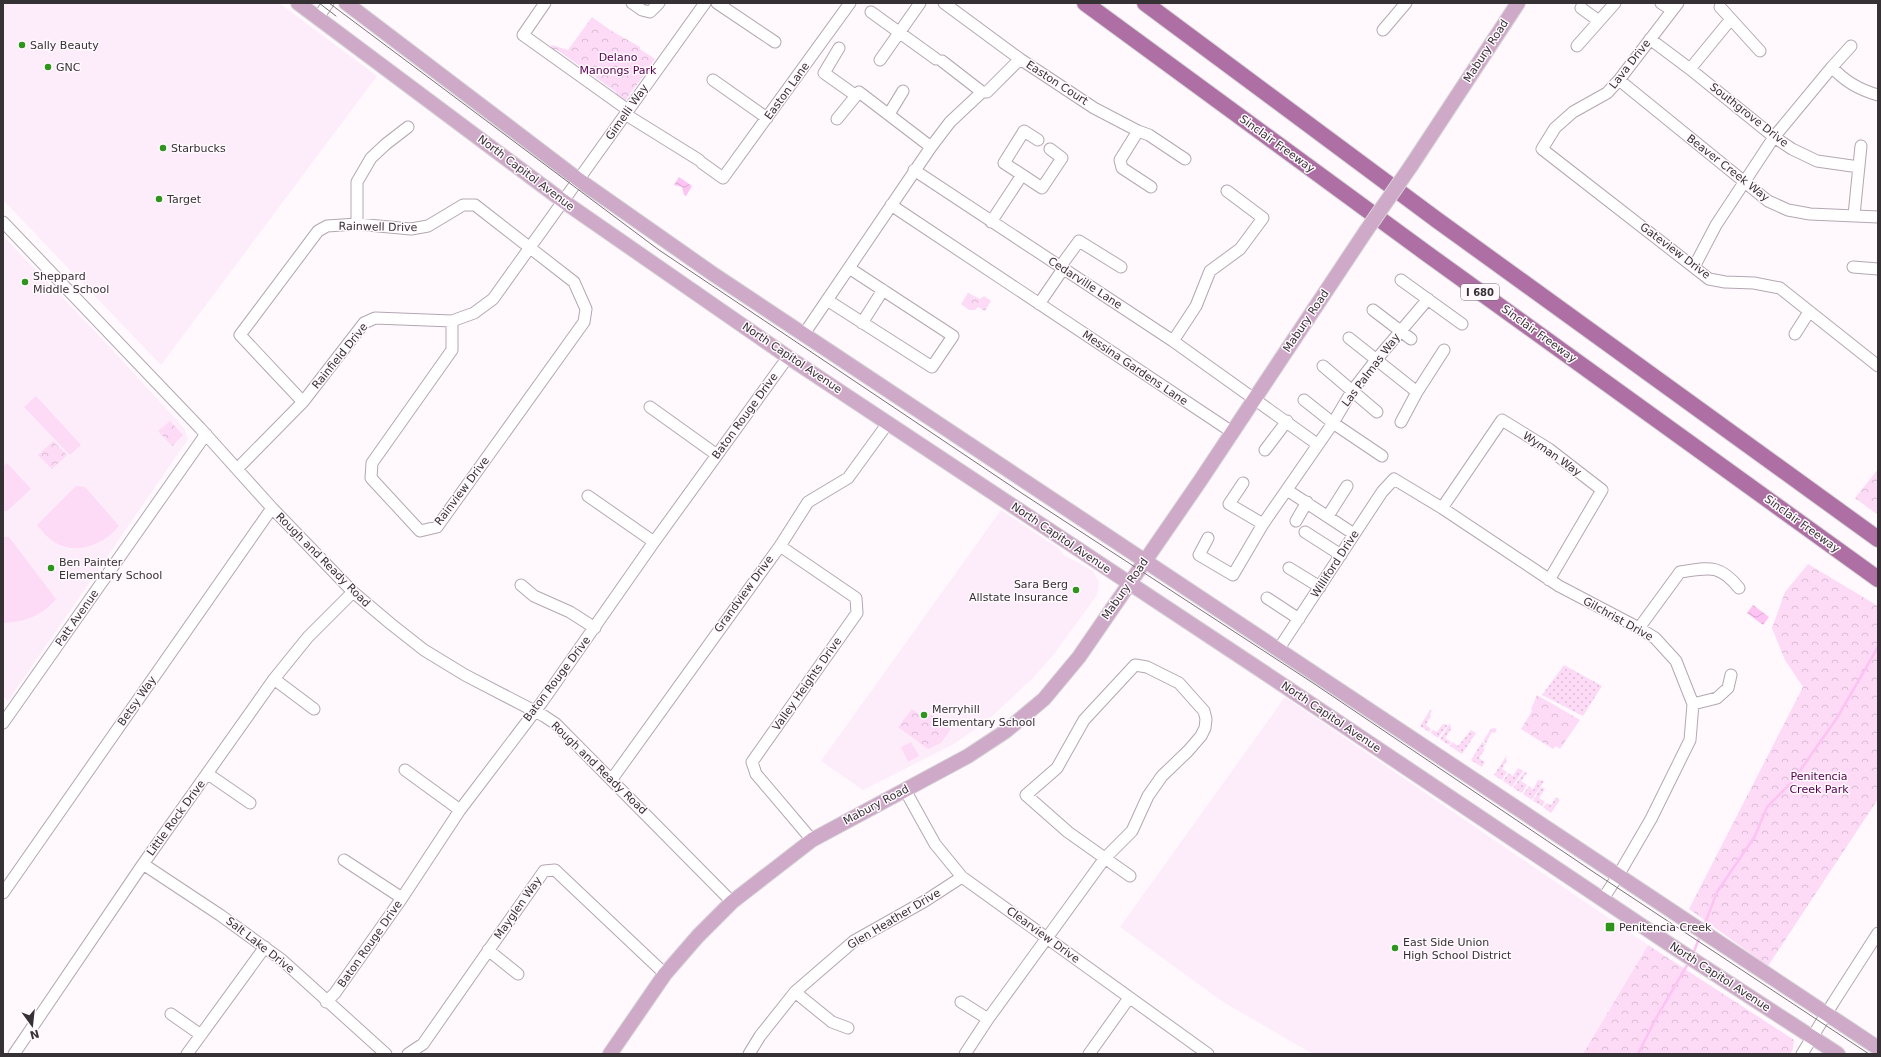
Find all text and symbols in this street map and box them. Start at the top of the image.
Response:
street label: Mabury Road [1461,17,1511,85]
street label: Lava Drive [1607,37,1653,91]
place label: Sally Beauty [30,39,99,52]
marker: Sally Beauty [17,40,27,50]
park label: Delano Manongs Park [580,51,657,77]
street label: Easton Court [1024,58,1091,108]
street label: Easton Lane [762,60,812,122]
place label: GNC [56,61,81,74]
marker: GNC [43,62,53,72]
street label: Southgrove Drive [1707,80,1791,150]
street label: Gimelli Way [603,81,651,142]
street label: Sinclair Freeway [1237,112,1317,176]
street label: Beaver Creek Way [1684,132,1772,205]
street label: North Capitol Avenue [475,133,577,214]
place label: Starbucks [171,142,226,155]
marker: Starbucks [158,143,168,153]
place label: Target [166,193,202,206]
marker: Target [154,194,164,204]
street label: Rainwell Drive [338,220,418,234]
street label: Gateview Drive [1637,220,1713,282]
street label: Cedarville Lane [1046,254,1124,312]
place label: Sheppard Middle School [33,270,109,296]
marker: Sheppard Middle School [20,277,30,287]
road number: I 680 [1461,284,1499,300]
street label: Mabury Road [1280,287,1332,355]
street label: Sinclair Freeway [1499,302,1579,366]
street label: Rainfield Drive [310,320,371,391]
street label: North Capitol Avenue [740,320,844,396]
street label: Messina Gardens Lane [1080,328,1190,408]
street label: Las Palmas Way [1339,331,1403,409]
street label: Baton Rouge Drive [709,370,781,462]
street label: Wyman Way [1520,429,1584,479]
street label: Rainview Drive [432,454,492,528]
street label: Sinclair Freeway [1762,492,1842,556]
street label: North Capitol Avenue [1009,500,1113,576]
street label: Rough and Ready Road [273,510,373,610]
street label: Williford Drive [1308,528,1362,600]
street label: Grandview Drive [712,553,776,635]
place label: Ben Painter Elementary School [59,556,162,582]
street label: Mabury Road [1099,556,1151,622]
marker: Ben Painter Elementary School [46,563,56,573]
place label: Sara Berg Allstate Insurance [969,578,1068,604]
marker: Sara Berg Allstate Insurance [1071,585,1081,595]
street label: Patt Avenue [53,587,101,649]
street label: Gilchrist Drive [1581,594,1656,644]
street label: Baton Rouge Drive [521,634,593,724]
street label: Valley Heights Drive [770,635,844,733]
street label: Betsy Way [115,673,159,728]
street label: North Capitol Avenue [1279,679,1383,755]
place label: Merryhill Elementary School [932,703,1035,729]
marker: Merryhill Elementary School [919,710,929,720]
street label: Rough and Ready Road [549,719,649,817]
park label: Penitencia Creek Park [1789,770,1849,796]
street label: Little Rock Drive [144,777,208,858]
street label: Mabury Road [841,782,911,828]
street label: Mayglen Way [492,874,545,942]
street label: Glen Heather Drive [845,886,943,952]
street label: Baton Rouge Drive [335,898,405,990]
street label: Clearview Drive [1004,904,1082,966]
street label: Salt Lake Drive [223,914,297,976]
marker: Penitencia Creek [1604,921,1616,933]
place label: Penitencia Creek [1619,921,1712,934]
place label: East Side Union High School District [1403,936,1512,962]
street label: North Capitol Avenue [1667,940,1773,1014]
marker: East Side Union High School District [1390,943,1400,953]
north arrow [12,1005,52,1045]
text: N [28,1027,41,1042]

